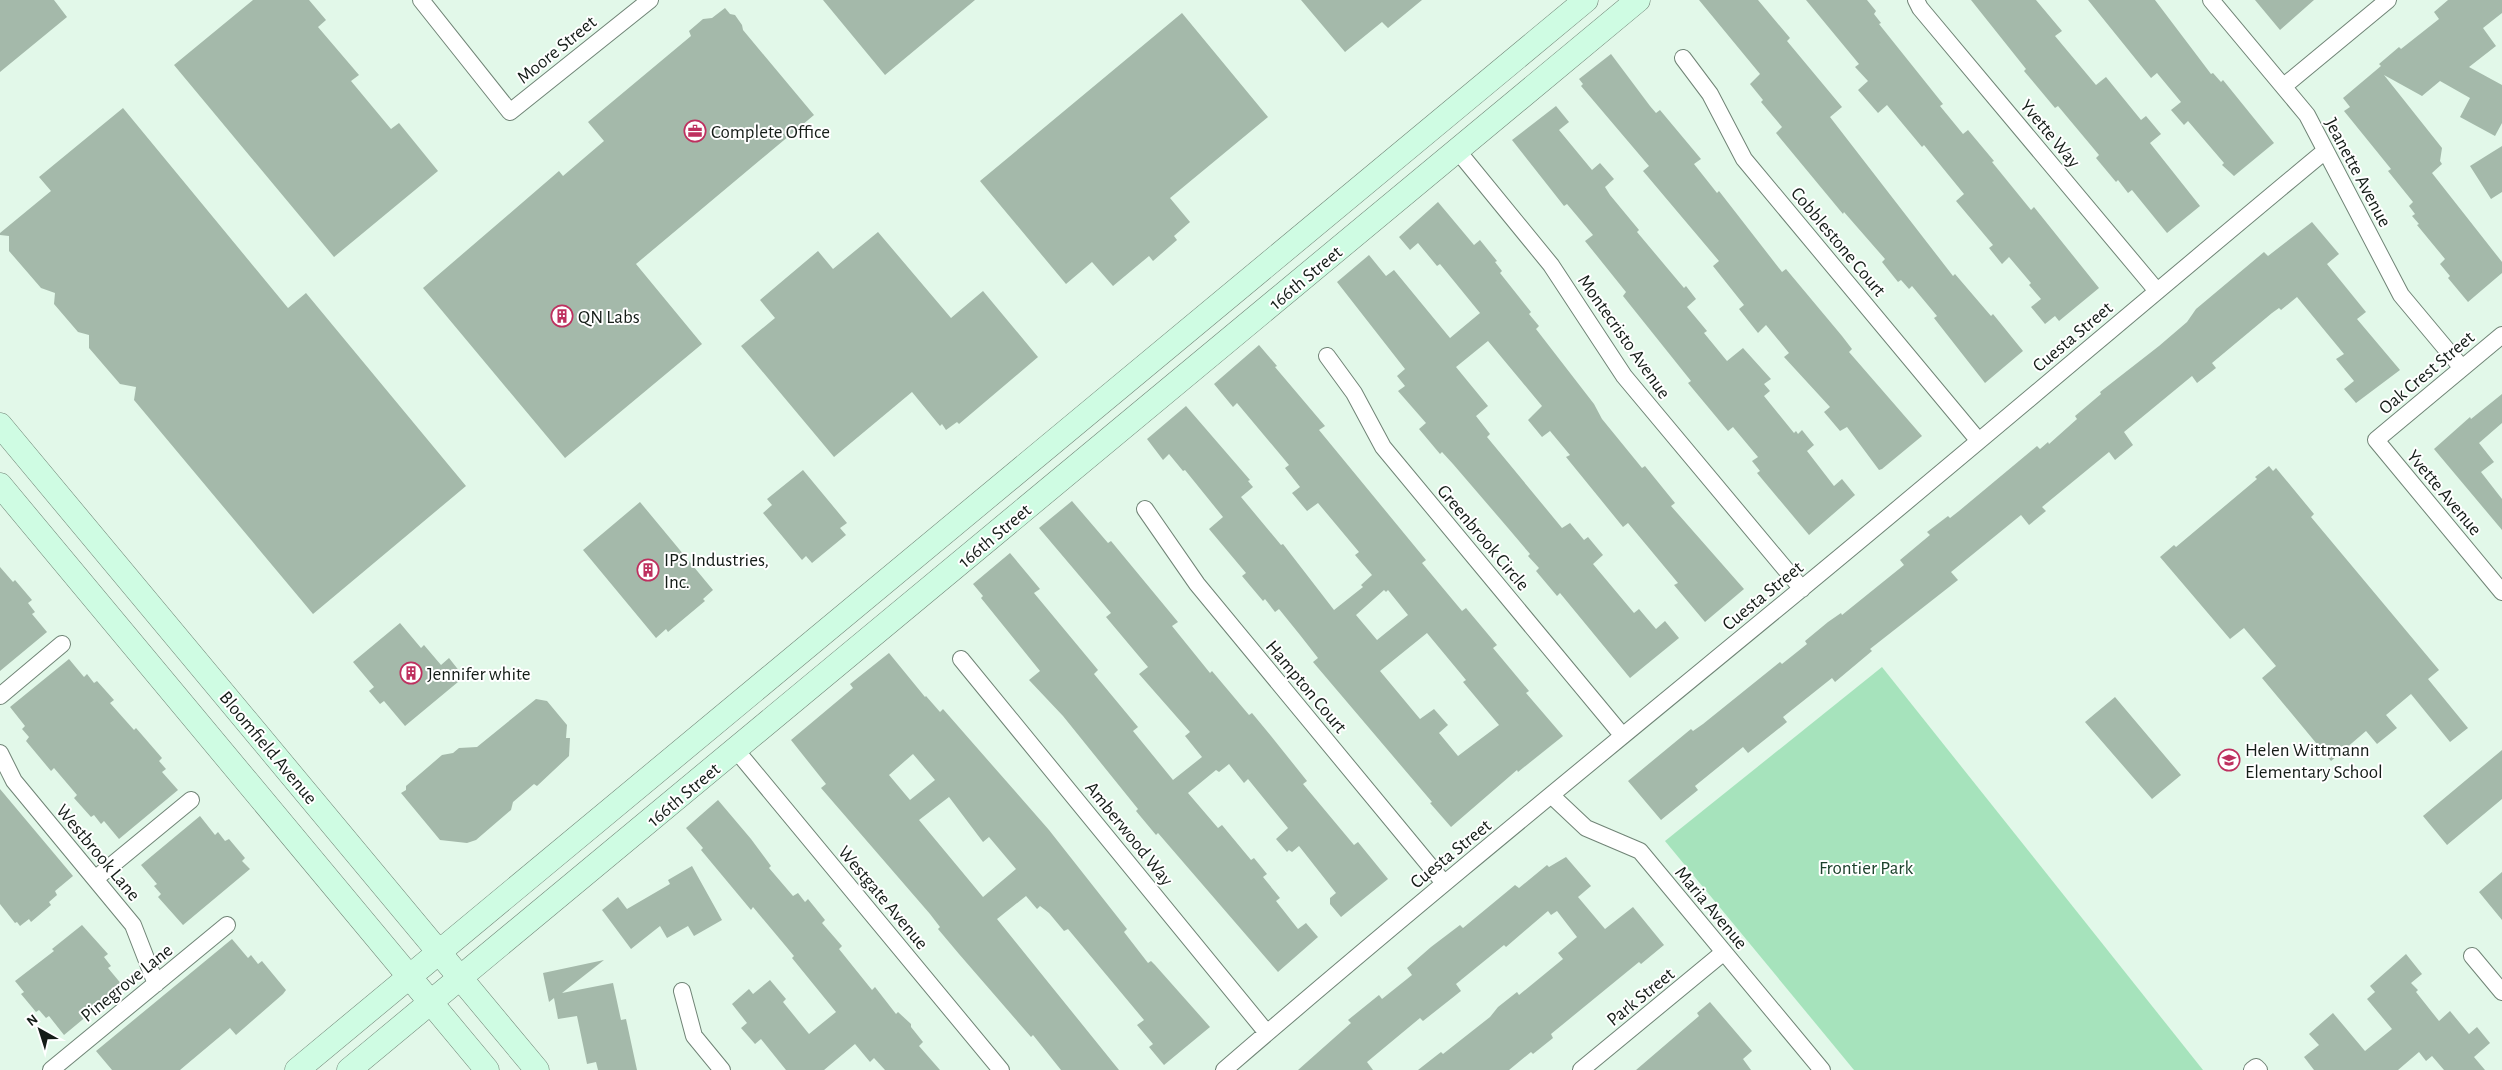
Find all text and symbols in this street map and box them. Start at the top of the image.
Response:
street label: Moore Street [514,13,600,88]
street label: Yvette Way [2016,96,2084,172]
street label: Jeanette Avenue [2321,115,2394,230]
office icon: Complete Office [683,119,707,143]
place label: Complete Office [711,123,830,142]
street label: Cobblestone Court [1787,184,1889,300]
street label: 166th Street [1266,243,1346,314]
street label: Montecristo Avenue [1574,271,1674,402]
street label: Cuesta Street [2029,298,2117,376]
building icon: QN Labs [550,304,574,328]
place label: QN Labs [578,308,640,327]
street label: Oak Crest Street [2376,328,2478,418]
street label: Yvette Avenue [2403,447,2485,539]
street label: Greenbrook Circle [1433,481,1533,595]
street label: 166th Street [955,501,1035,572]
place label: IPS Industries, Inc. [664,551,769,592]
building icon: IPS Industries, Inc. [636,558,660,582]
street label: Cuesta Street [1719,558,1807,634]
street label: Hampton Court [1262,637,1350,737]
building icon: Jennifer white [399,661,423,685]
place label: Jennifer white [427,665,531,684]
street label: Bloomfield Avenue [215,688,320,808]
place label: Helen Wittmann Elementary School [2245,741,2383,782]
school or university icon: Helen Wittmann Elementary School [2217,748,2241,772]
street label: 166th Street [644,760,724,831]
street label: Amberwood Way [1081,778,1176,890]
street label: Westbrook Lane [52,801,143,905]
street label: Cuesta Street [1407,816,1495,892]
street label: Westgate Avenue [834,843,931,953]
park label: Frontier Park [1819,859,1913,878]
street label: Maria Avenue [1671,863,1751,953]
street label: Pinegrove Lane [77,941,176,1026]
street label: Park Street [1604,964,1678,1030]
north arrow [15,1005,65,1055]
text: N [24,1012,41,1029]

